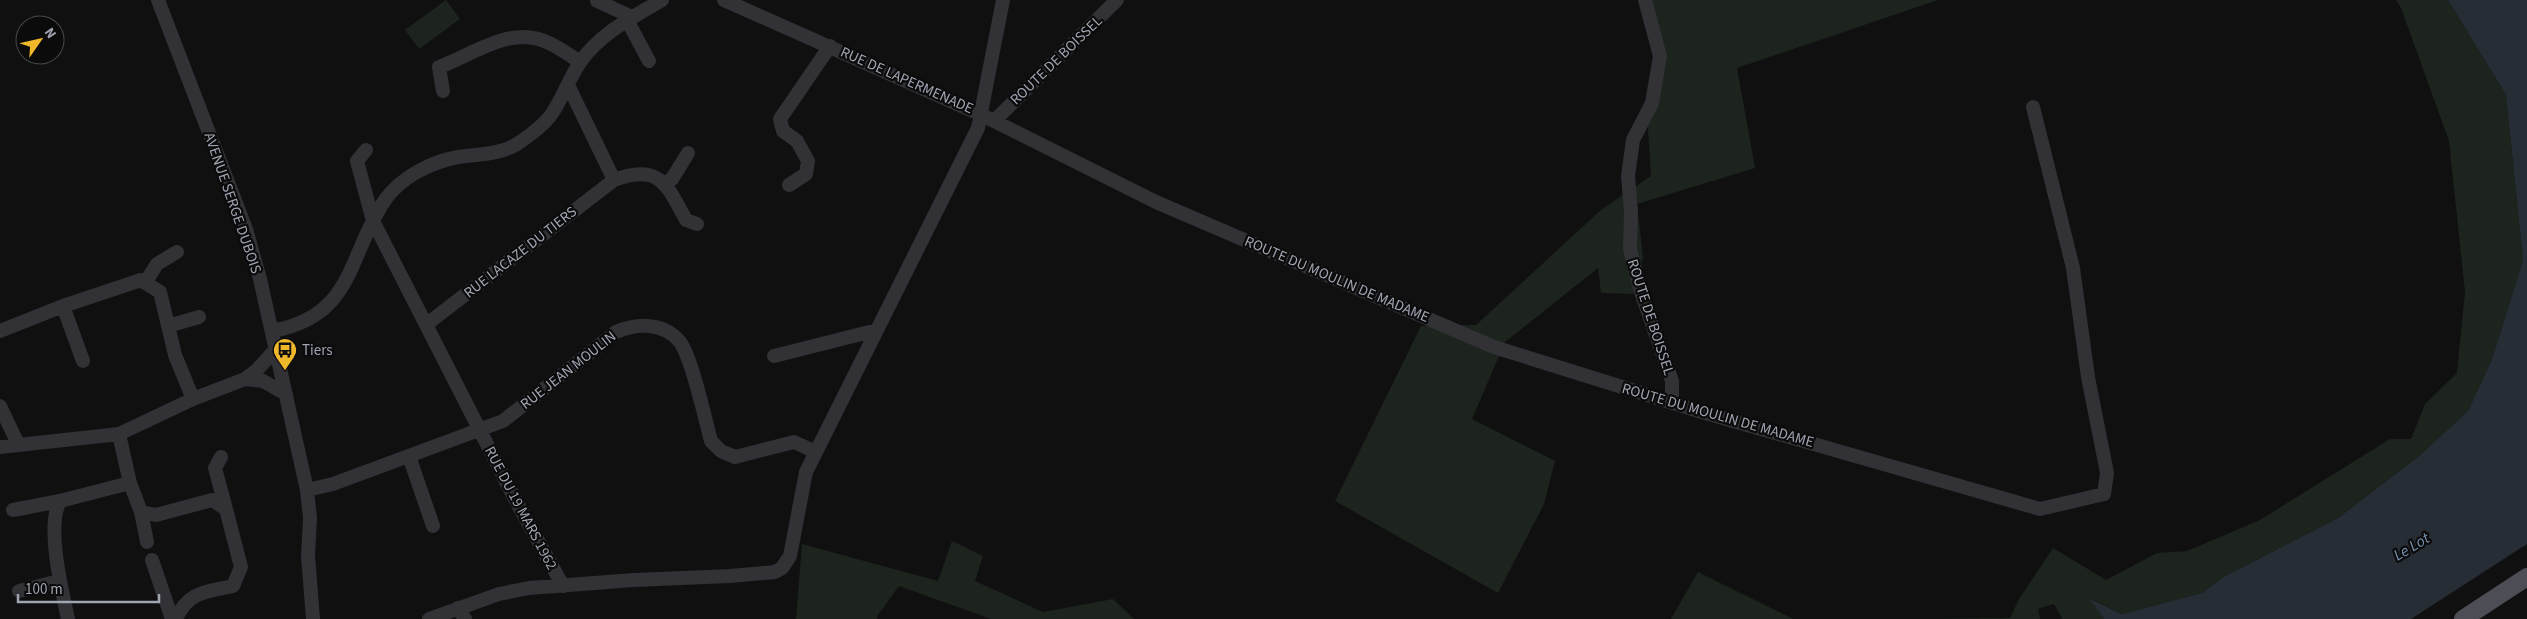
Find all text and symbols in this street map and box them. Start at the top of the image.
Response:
street label: ROUTE DE BOISSEL [1006,11,1107,110]
north arrow [15,15,65,65]
text: N [39,24,61,43]
street label: RUE DE LAPERMENADE [837,42,977,119]
street label: AVENUE SERGE DUBOIS [198,130,267,277]
street label: RUE LACAZE DU TIERS [459,202,581,303]
street label: ROUTE DU MOULIN DE MADAME [1241,231,1432,328]
street label: ROUTE DE BOISSEL [1622,256,1679,378]
street label: RUE JEAN MOULIN [516,326,621,415]
bus stop icon: Tiers [272,337,298,371]
place label: Tiers [302,340,333,361]
street label: ROUTE DU MOULIN DE MADAME [1619,378,1816,453]
street label: RUE DU 19 MARS 1962 [479,443,562,574]
water label: Le Lot [2389,527,2434,566]
scale bar [18,572,159,604]
text: 100 m [25,579,63,600]

